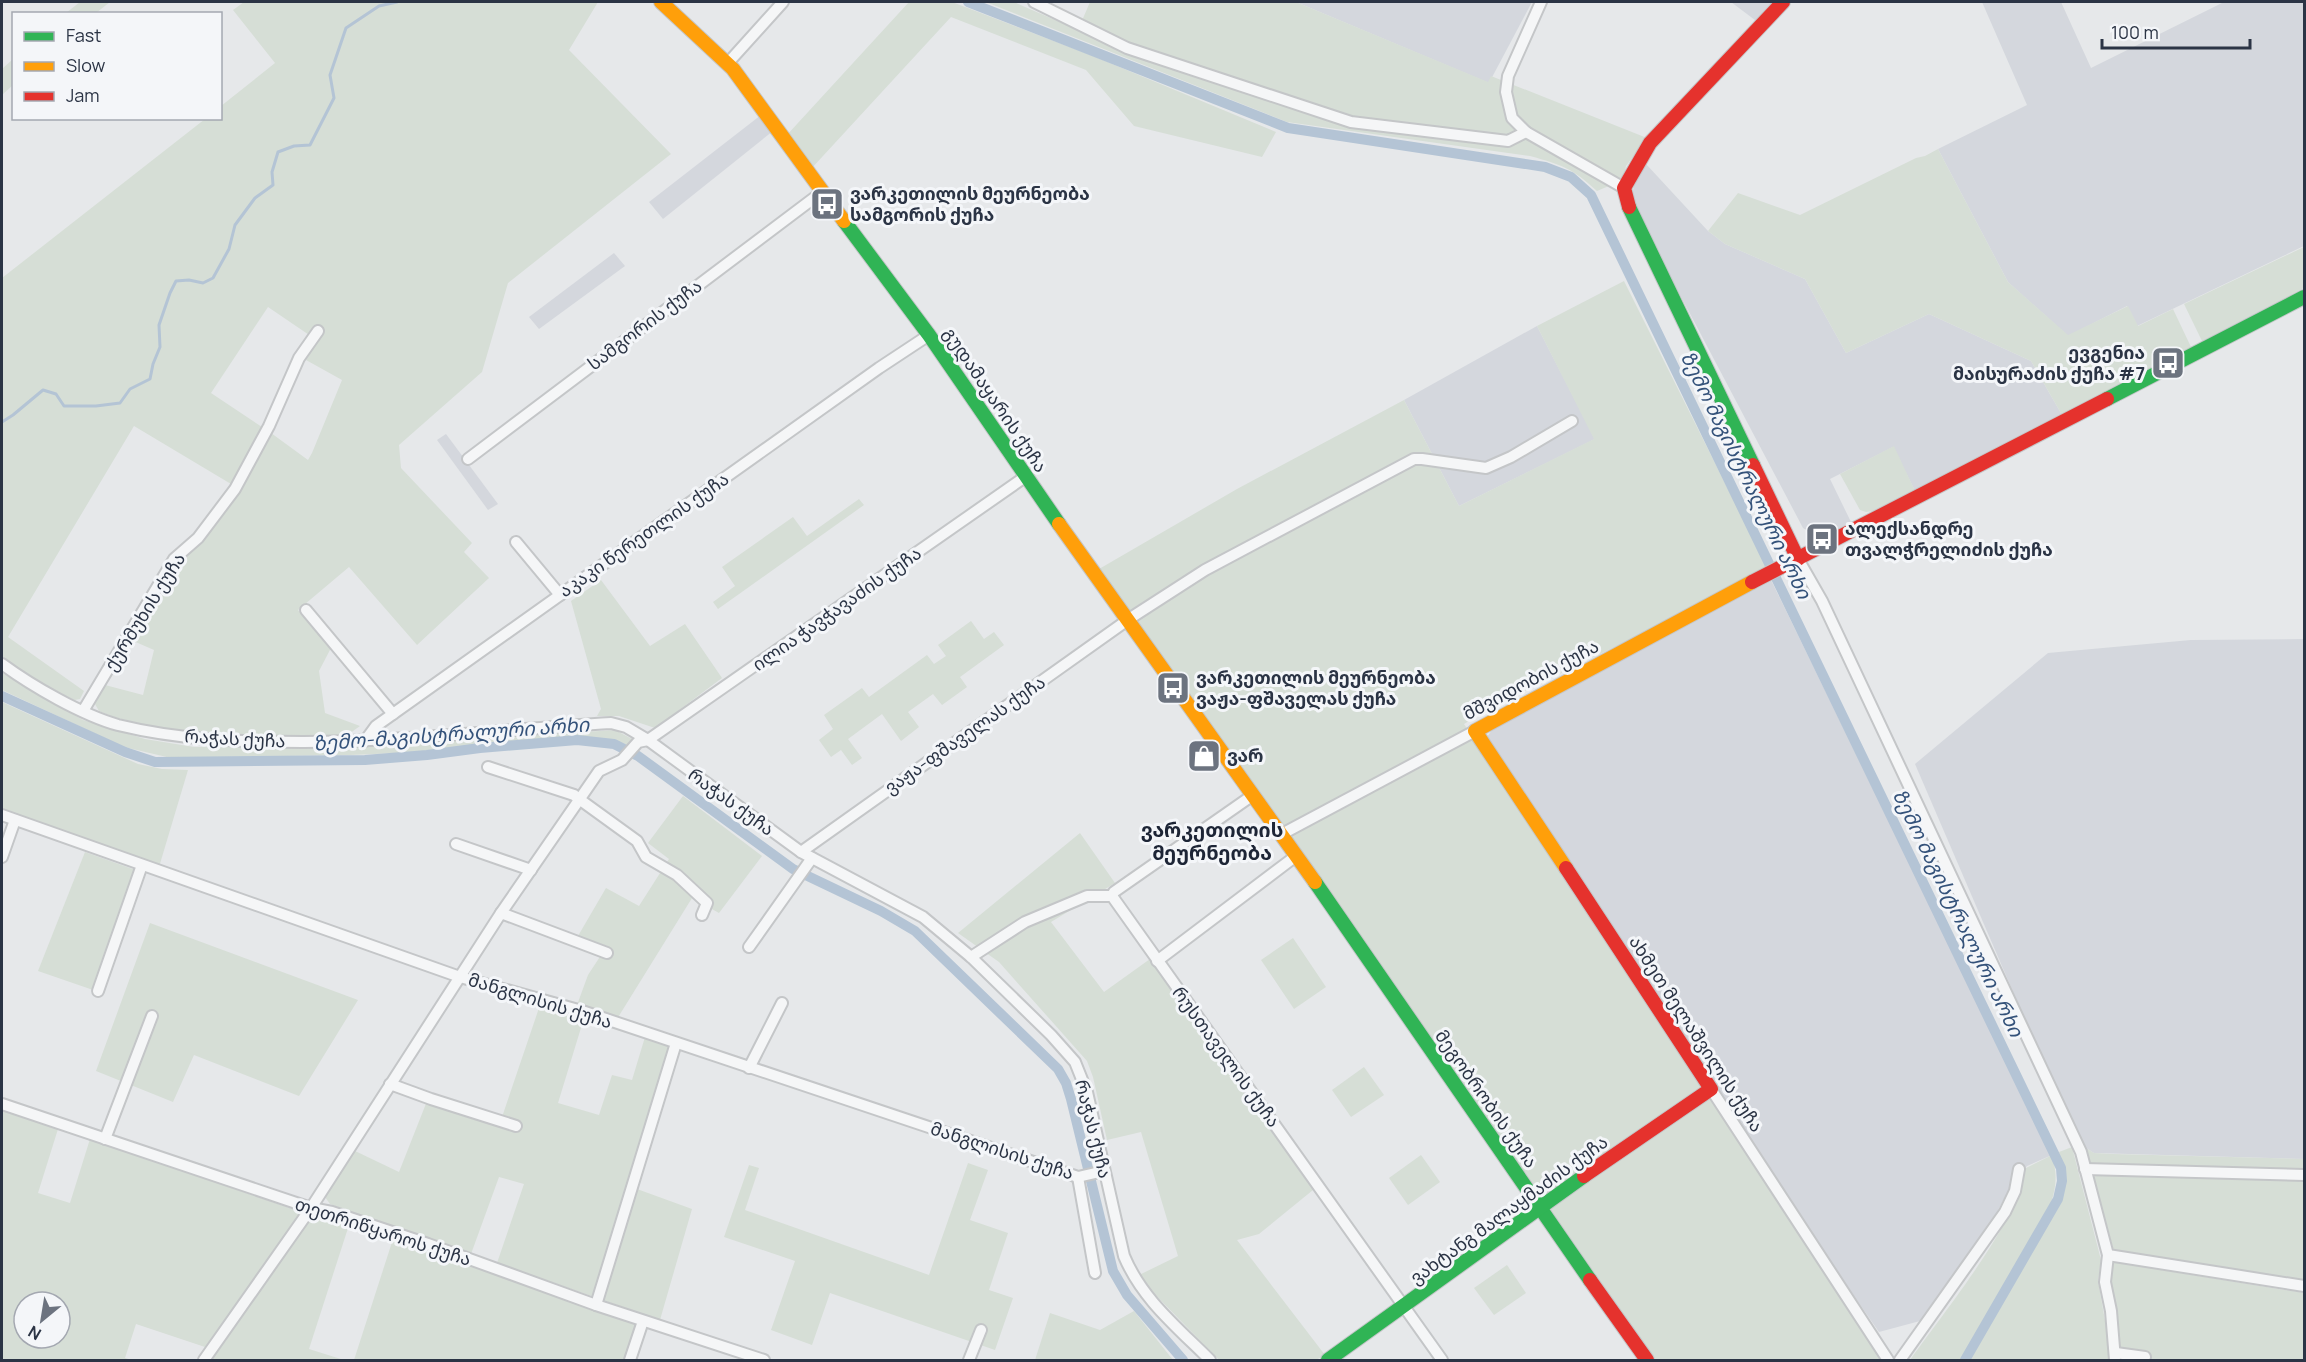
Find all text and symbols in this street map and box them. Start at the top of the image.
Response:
legend [12,12,222,120]
scale bar [2102,12,2250,50]
text: 100 m [2111,20,2159,44]
text: Fast [66,23,101,47]
text: Slow [66,53,106,77]
text: Jam [66,83,100,107]
place label: ვარკეთილის მეურნეობა სამგორის ქუჩა [850,181,1090,226]
bus stop icon: ვარკეთილის მეურნეობა სამგორის ქუჩა [809,186,845,222]
street label: სამგორის ქუჩა [582,273,707,375]
street label: გუდამაყარის ქუჩა [938,322,1053,477]
place label: ევგენია მაისურაძის ქუჩა #7 [1953,340,2145,385]
bus stop icon: ევგენია მაისურაძის ქუჩა #7 [2150,345,2186,381]
water label: ზემო მაგისტრალური არხი [1675,347,1819,604]
street label: აკაკი წერეთლის ქუჩა [554,466,733,602]
place label: ალექსანდრე თვალჭრელიძის ქუჩა [1845,516,2053,561]
bus stop icon: ალექსანდრე თვალჭრელიძის ქუჩა [1804,521,1840,557]
street label: ილია ჭავჭავაძის ქუჩა [747,541,926,676]
street label: ქურმუხის ქუჩა [98,548,190,675]
street label: მშვიდობის ქუჩა [1459,633,1602,725]
place label: ვარკეთილის მეურნეობა ვაჟა-ფშაველას ქუჩა [1196,665,1436,710]
street label: ვაჟა-ფშაველას ქუჩა [879,669,1050,799]
bus stop icon: ვარკეთილის მეურნეობა ვაჟა-ფშაველას ქუჩა [1155,670,1191,706]
water label: ზემო-მაგისტრალური არხი [312,710,591,757]
street label: რაჭას ქუჩა [184,723,286,753]
shop icon: ვარ [1186,738,1222,774]
place label: ვარ [1227,743,1264,767]
street label: რაჭას ქუჩა [684,762,779,841]
water label: ზემო მაგისტრალური არხი [1887,785,2031,1042]
district label: ვარკეთილის მეურნეობა [1141,816,1283,866]
street label: ახმეთ მელაშვილის ქუჩა [1624,931,1769,1136]
street label: მანგლისის ქუჩა [465,967,615,1033]
street label: რუსთაველის ქუჩა [1168,981,1286,1132]
street label: მეგობრობის ქუჩა [1430,1025,1544,1172]
street label: რაჭას ქუჩა [1070,1077,1118,1181]
street label: მანგლისის ქუჩა [928,1116,1077,1185]
street label: ვახტანგ მალაყმაძის ქუჩა [1405,1129,1612,1289]
street label: თეთრიწყაროს ქუჩა [292,1191,474,1271]
north arrow [12,1290,72,1350]
text: N [24,1321,45,1345]

